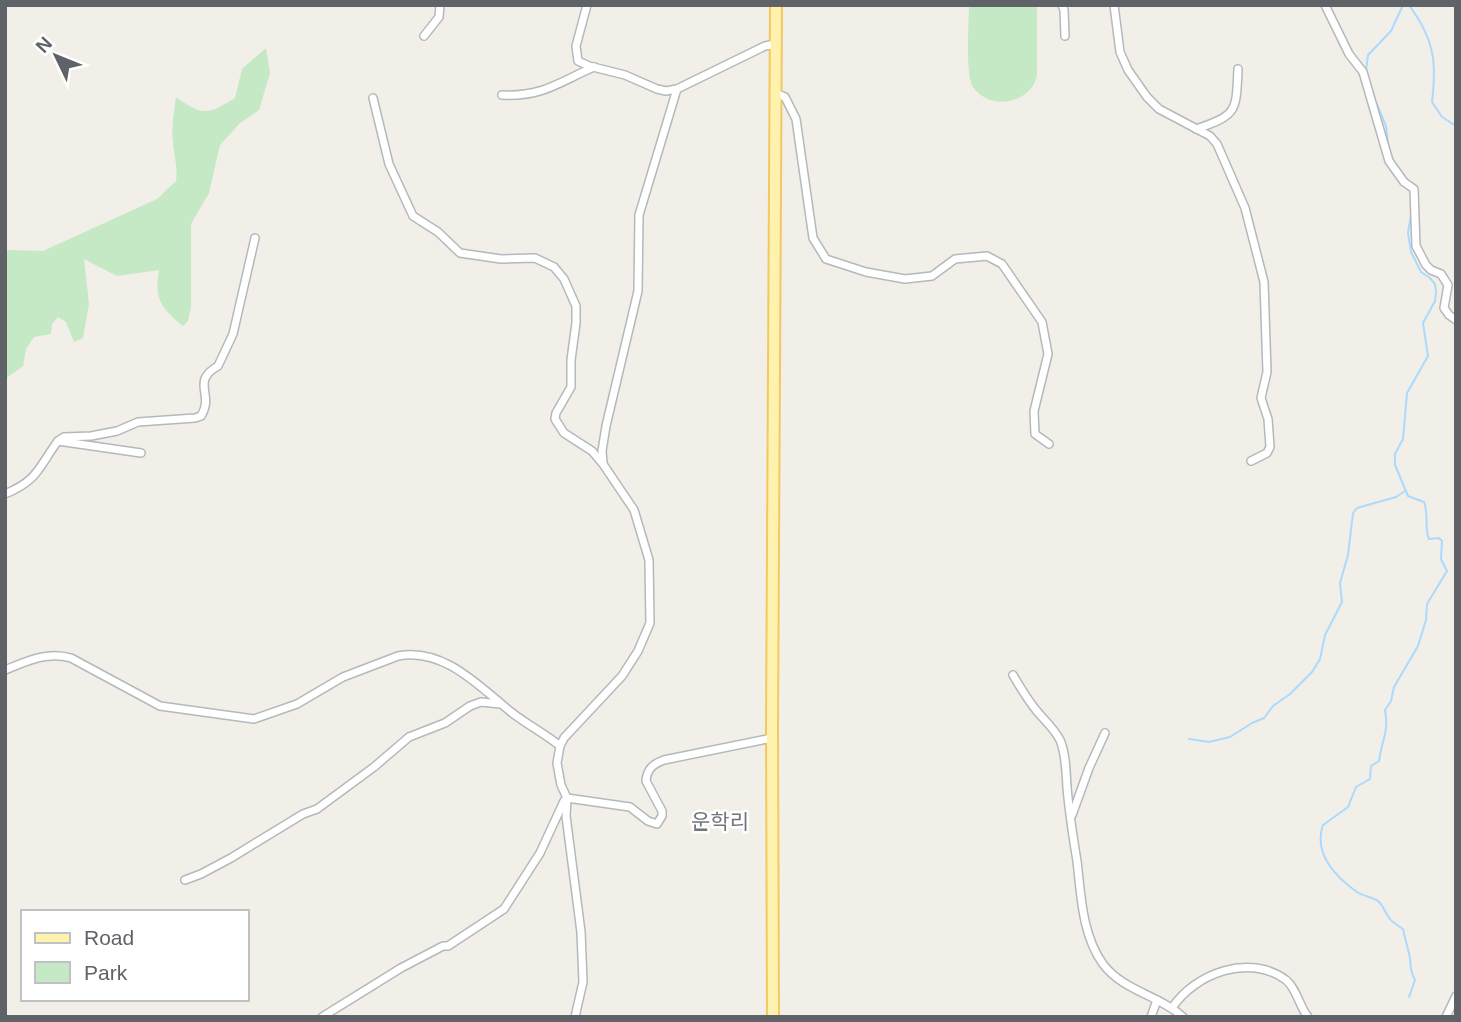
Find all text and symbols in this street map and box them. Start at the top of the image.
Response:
north arrow [21,21,91,91]
text: N [32,33,56,57]
district label: 운학리 [691,810,749,833]
legend [21,910,248,1001]
text: Road [84,926,134,949]
text: Park [84,961,128,984]

